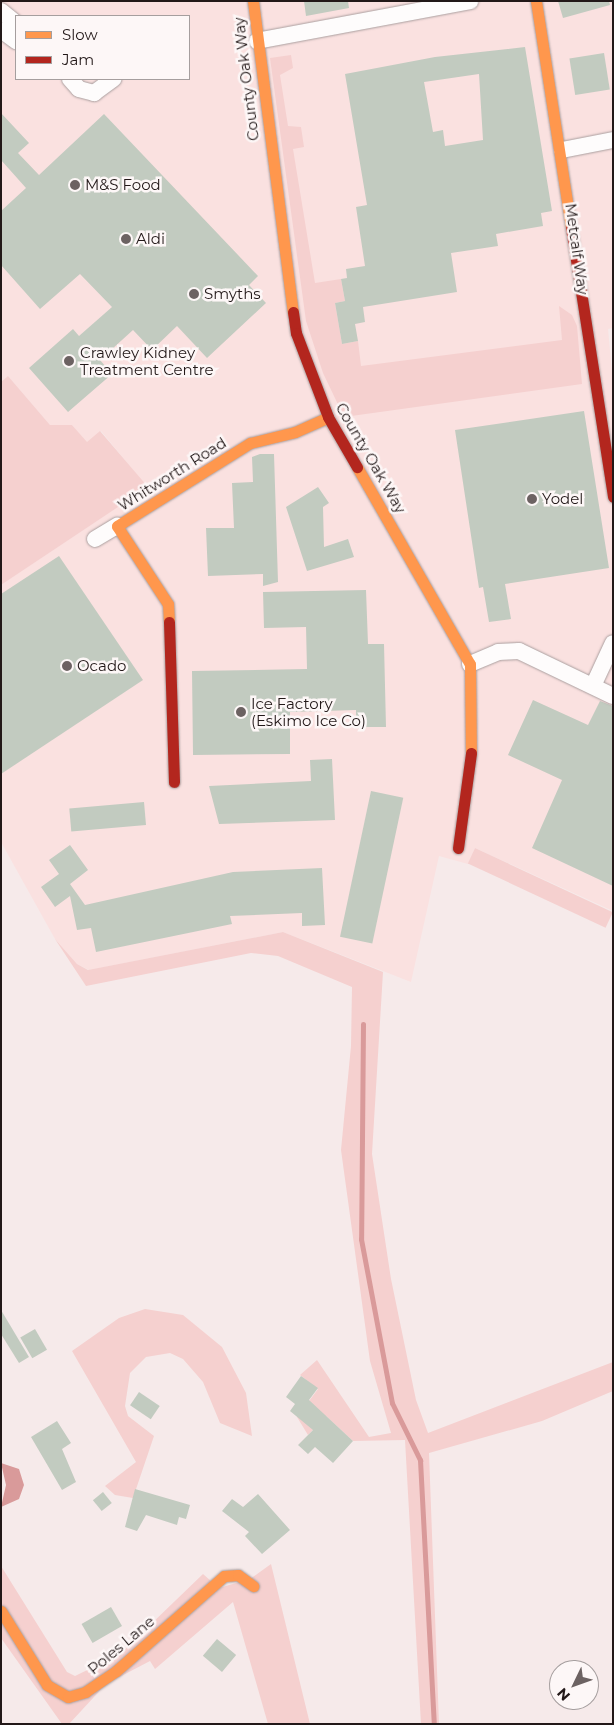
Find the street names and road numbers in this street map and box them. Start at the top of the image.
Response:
street label: County Oak Way [229,16,263,142]
street label: Metcalf Way [562,202,592,296]
street label: County Oak Way [332,400,410,516]
street label: Whitworth Road [114,433,230,515]
street label: Poles Lane [84,1612,158,1678]

